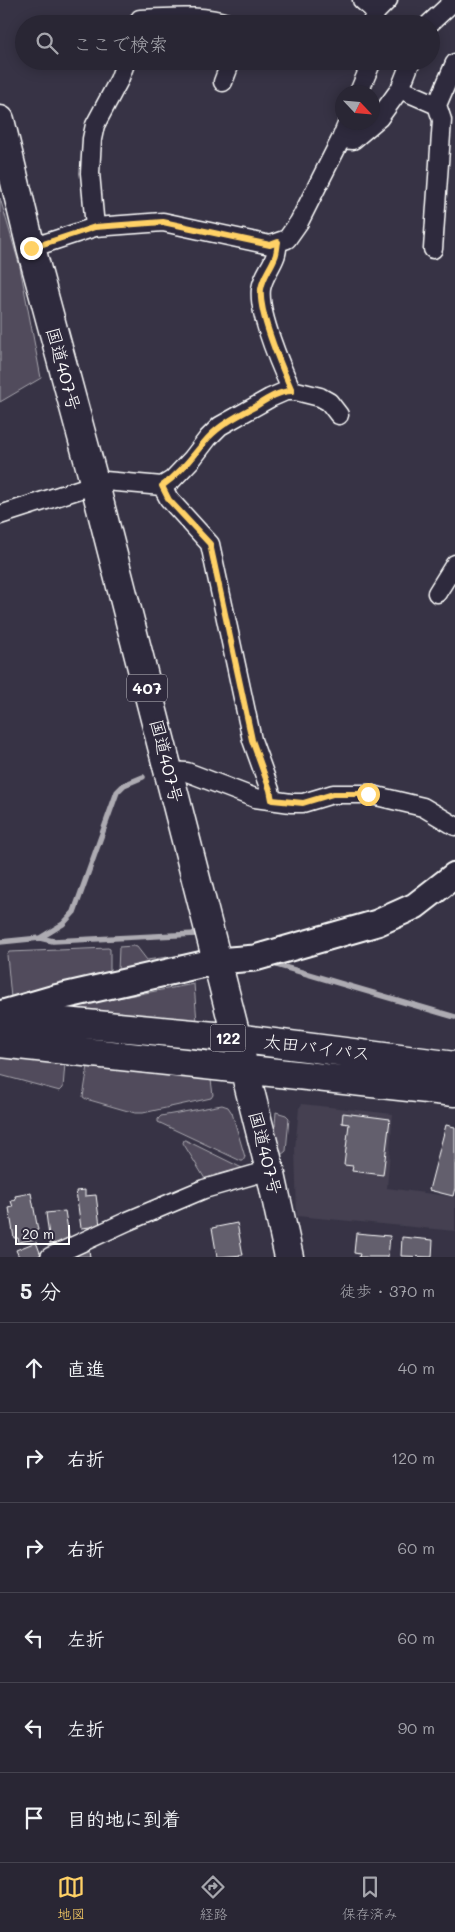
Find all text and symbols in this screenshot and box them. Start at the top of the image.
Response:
search box [15,15,440,70]
icon: search [33,29,61,57]
text: ここで検索 [73,31,168,56]
north arrow [335,85,380,130]
route end [20,237,43,260]
street label: 国道407号 [41,324,87,413]
road number: 407 [127,674,167,701]
street label: 国道407号 [145,716,189,805]
route start [357,783,380,806]
road number: 122 [210,1024,246,1052]
street label: 太田バイパス [262,1029,372,1065]
street label: 国道407号 [244,1108,288,1197]
scale bar [15,1222,70,1245]
text: 20 m [22,1224,54,1243]
text: 5 分 [20,1277,61,1304]
text: 徒歩 · 370 m [340,1280,435,1301]
icon: ahead [20,1354,48,1382]
text: 直進 [67,1356,105,1381]
text: 40 m [398,1357,435,1378]
icon: right [20,1444,48,1472]
text: 右折 [67,1446,105,1471]
text: 120 m [391,1447,435,1468]
icon: right [20,1534,48,1562]
text: 右折 [67,1536,105,1561]
text: 60 m [398,1537,435,1558]
icon: left [20,1624,48,1652]
text: 左折 [67,1626,105,1651]
text: 60 m [398,1627,435,1648]
icon: left [20,1714,48,1742]
text: 左折 [67,1716,105,1741]
text: 90 m [398,1717,435,1738]
icon: arrive [20,1804,48,1832]
text: 目的地に到着 [67,1806,181,1831]
tab: 地図 [57,1873,85,1923]
tab: 経路 [199,1873,227,1923]
tab: 保存済み [342,1873,398,1923]

